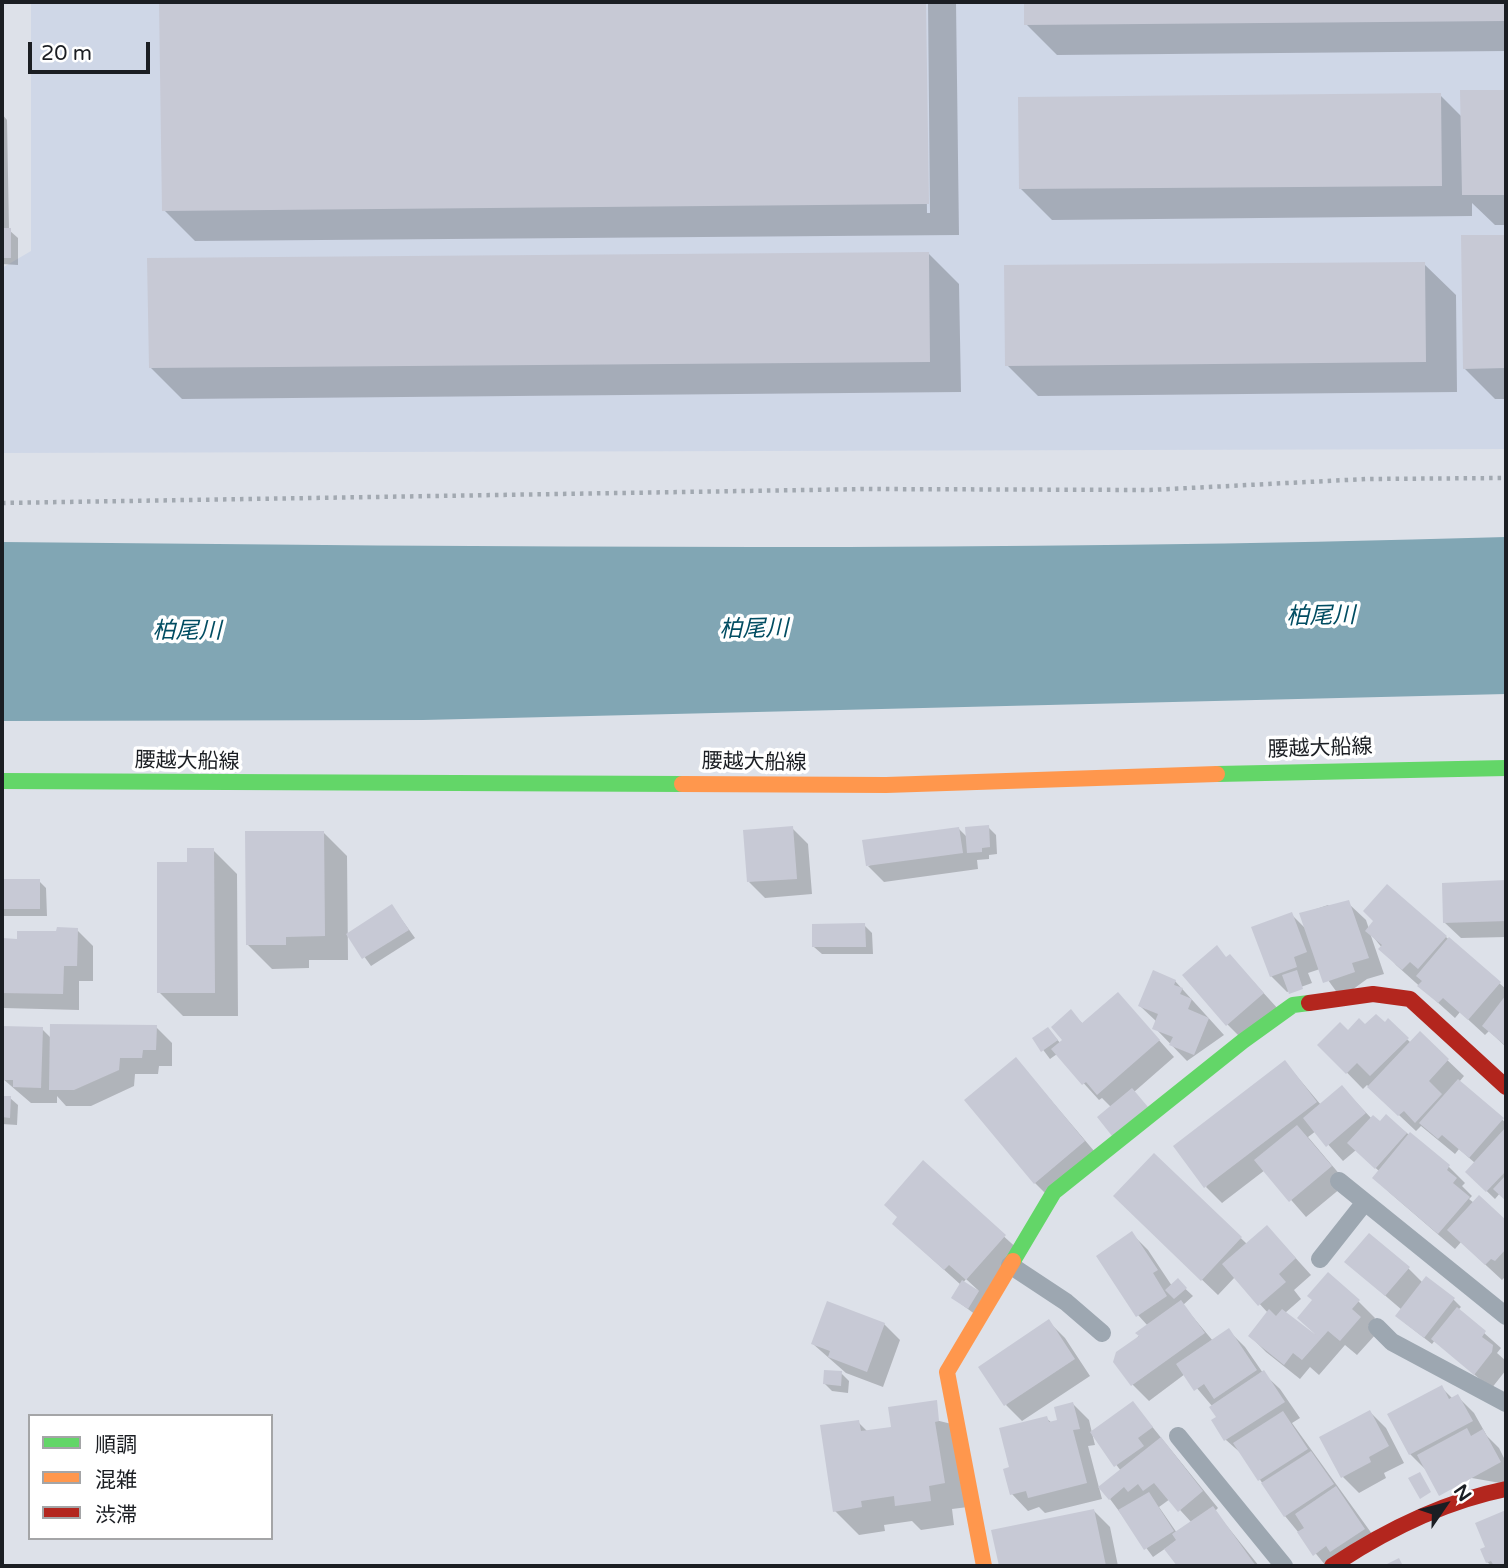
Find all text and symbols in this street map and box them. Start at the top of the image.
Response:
scale bar [32,28,154,72]
text: 20 m [41,41,92,66]
water label: 柏尾川 [1286,603,1356,631]
water label: 柏尾川 [719,616,789,644]
water label: 柏尾川 [153,618,221,646]
street label: 腰越大船線 [1267,735,1373,763]
street label: 腰越大船線 [134,748,240,776]
street label: 腰越大船線 [701,749,807,777]
legend [28,1414,273,1540]
text: 順調 [95,1433,137,1458]
text: 混雑 [95,1468,137,1493]
north arrow [1410,1470,1480,1540]
text: N [1449,1480,1476,1506]
text: 渋滞 [95,1503,137,1528]

